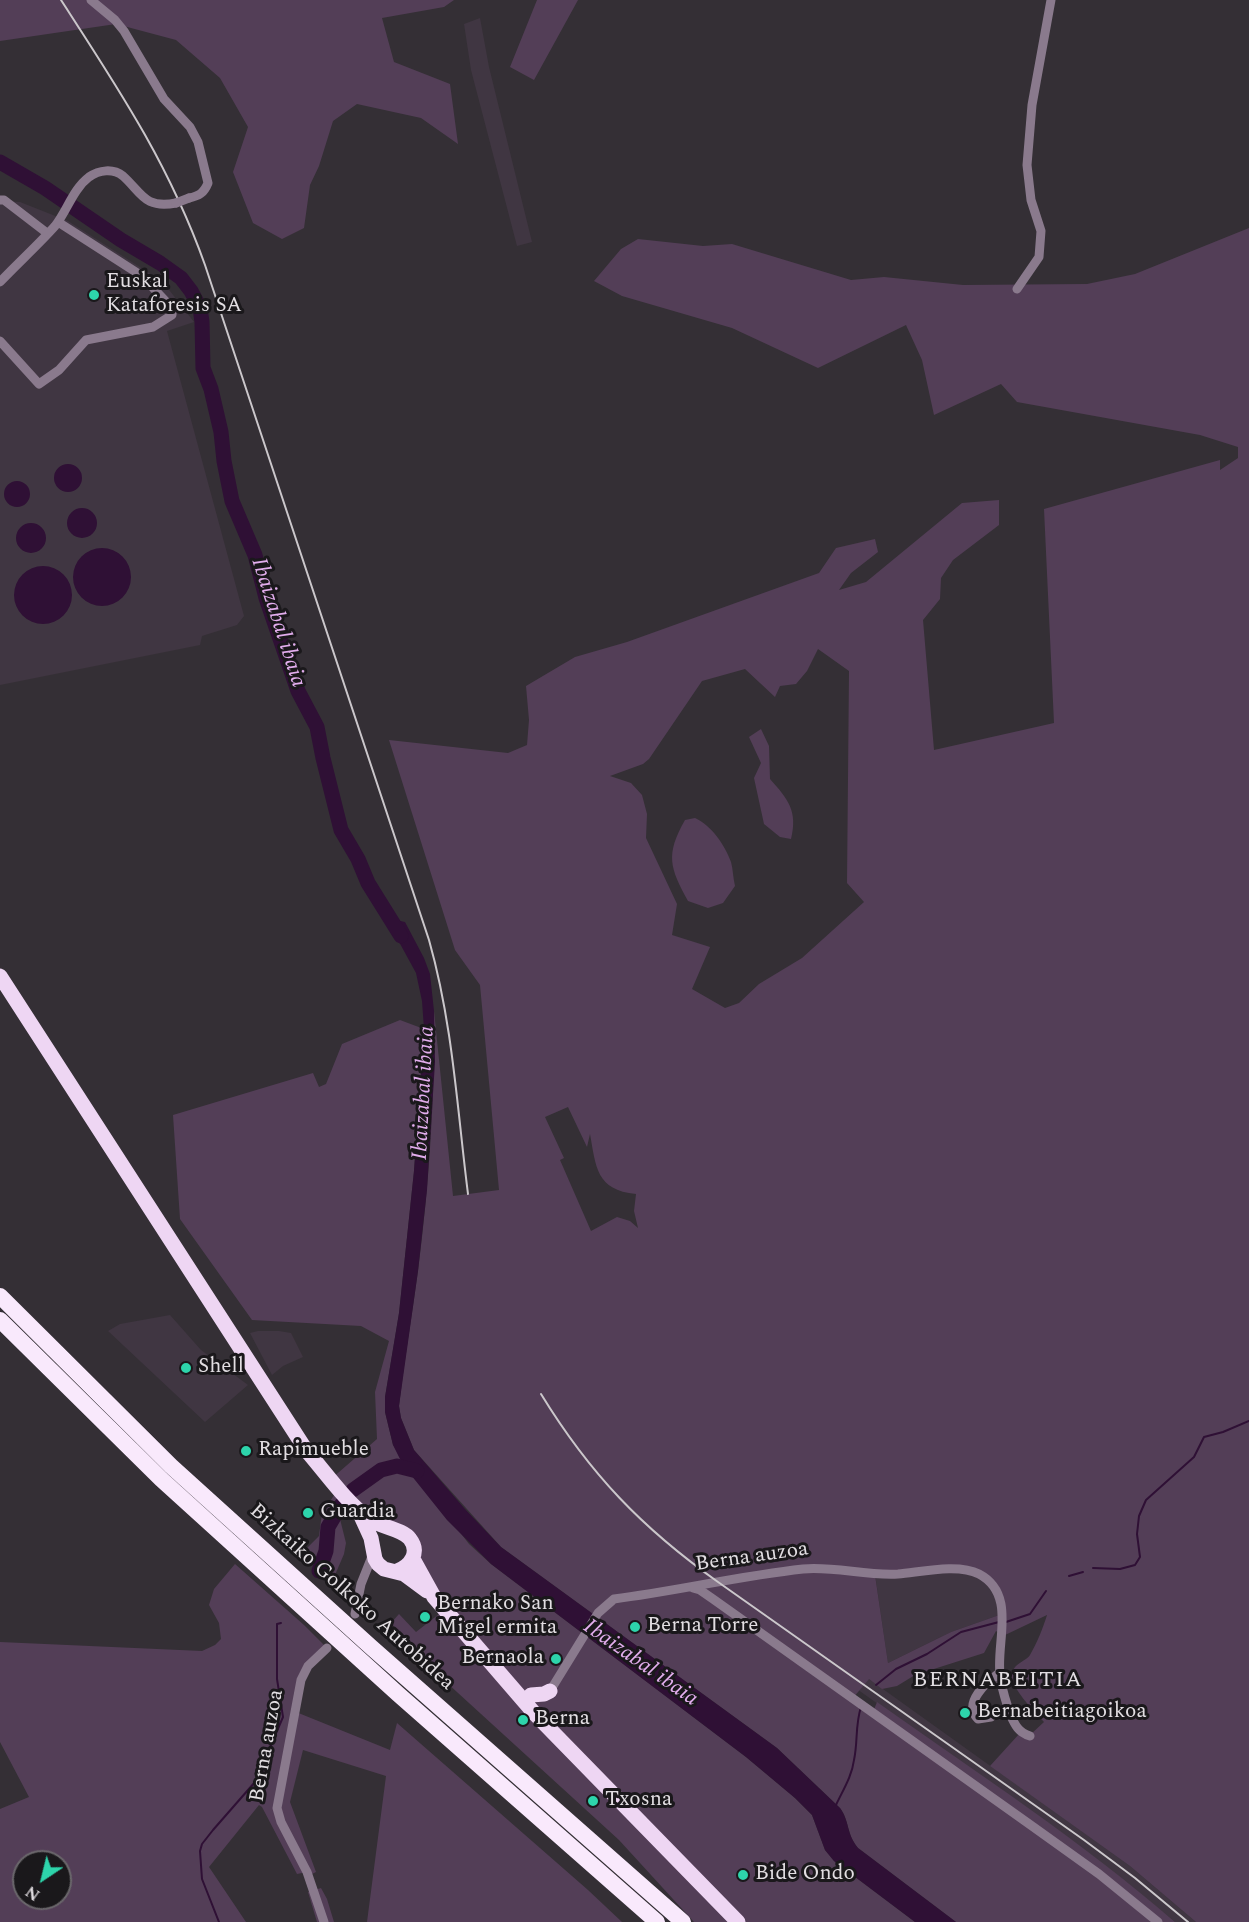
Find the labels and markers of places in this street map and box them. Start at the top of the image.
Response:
place label: Euskal Kataforesis SA [106,270,242,320]
marker: Euskal Kataforesis SA [87,288,101,302]
place label: Shell [198,1355,244,1381]
marker: Shell [179,1361,193,1375]
place label: Rapimueble [258,1438,369,1464]
marker: Rapimueble [239,1444,253,1458]
place label: Guardia [320,1500,395,1526]
marker: Guardia [301,1506,315,1520]
place label: Bernako San Migel ermita [437,1592,557,1642]
marker: Bernako San Migel ermita [418,1610,432,1624]
place label: Berna Torre [647,1614,758,1640]
marker: Berna Torre [628,1620,642,1634]
place label: Bernaola [461,1646,544,1672]
marker: Bernaola [549,1652,563,1666]
place label: Bernabeitiagoikoa [977,1700,1147,1726]
marker: Bernabeitiagoikoa [958,1706,972,1720]
place label: Berna [535,1707,590,1733]
marker: Berna [516,1713,530,1727]
place label: Txosna [605,1788,672,1814]
marker: Txosna [586,1794,600,1808]
place label: Bide Ondo [755,1862,855,1888]
marker: Bide Ondo [736,1868,750,1882]

